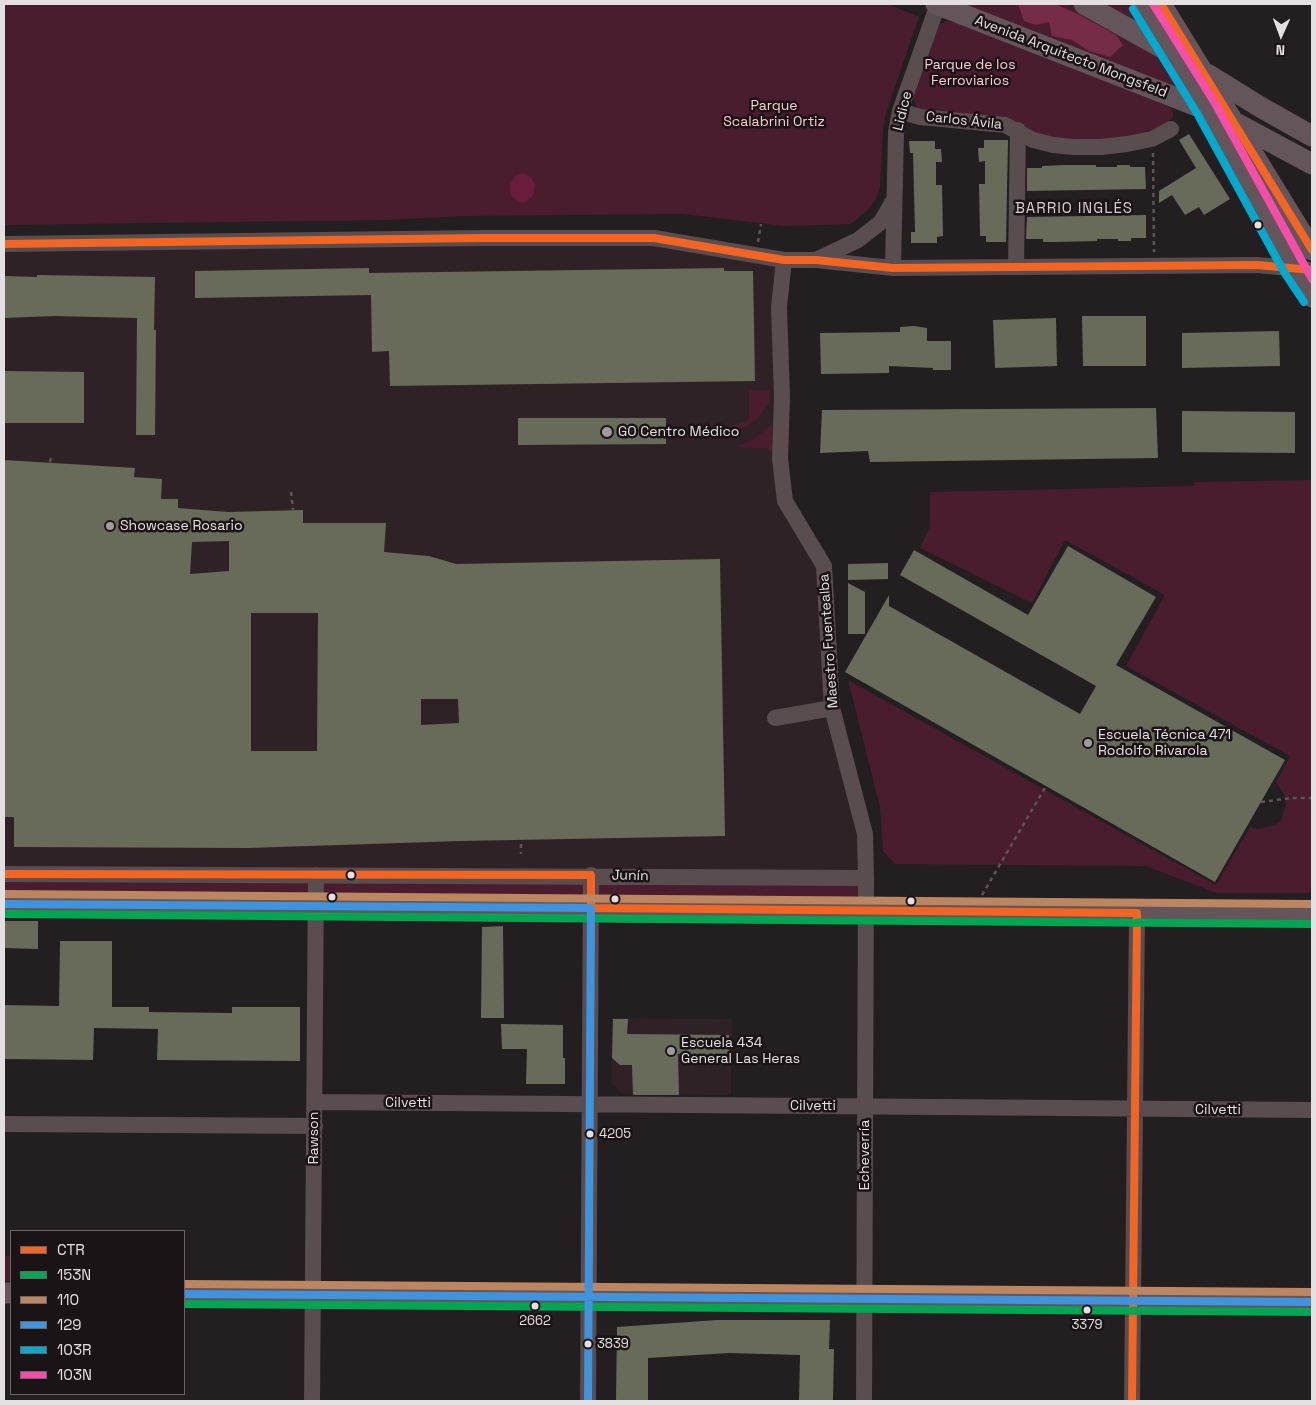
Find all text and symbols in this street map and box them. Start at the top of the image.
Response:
north arrow [1256,10,1306,60]
street label: Avenida Arquitecto Mongsfeld [972,12,1170,102]
text: N [1275,41,1285,59]
park label: Parque de los Ferroviarios [924,57,1016,90]
street label: Lidice [890,89,916,133]
park label: Parque Scalabrini Ortiz [723,98,825,130]
street label: Carlos Ávila [925,109,1003,133]
district label: BARRIO INGLÉS [1013,200,1135,218]
unlabelled marker [1253,220,1263,230]
place label: GO Centro Médico [618,424,739,440]
marker: GO Centro Médico [600,425,614,439]
place label: Showcase Rosario [120,518,243,534]
marker: Showcase Rosario [104,520,116,532]
street label: Maestro Fuentealba [816,573,842,709]
place label: Escuela Técnica 471 Rodolfo Rivarola [1098,727,1231,760]
marker: Escuela Técnica 471 Rodolfo Rivarola [1082,737,1094,749]
street label: Junín [611,867,649,885]
unlabelled marker [346,870,356,880]
unlabelled marker [327,892,337,902]
unlabelled marker [610,894,620,904]
unlabelled marker [906,896,916,906]
place label: Escuela 434 General Las Heras [681,1035,800,1068]
marker: Escuela 434 General Las Heras [665,1045,677,1057]
street label: Cilvetti [385,1095,431,1111]
street label: Cilvetti [790,1098,836,1114]
street label: Cilvetti [1195,1102,1241,1118]
street label: Rawson [306,1112,322,1164]
street label: Echeverría [857,1120,873,1190]
place label: 4205 [599,1126,631,1142]
marker: 4205 [585,1129,595,1139]
legend [10,1230,185,1395]
text: CTR [57,1240,85,1259]
text: 153N [57,1265,91,1284]
text: 110 [57,1290,79,1309]
marker: 2662 [530,1301,540,1311]
marker: 3379 [1082,1305,1092,1315]
place label: 2662 [519,1313,551,1329]
text: 129 [57,1315,81,1334]
place label: 3379 [1072,1317,1102,1333]
place label: 3839 [597,1336,629,1352]
marker: 3839 [583,1339,593,1349]
text: 103R [57,1340,91,1359]
text: 103N [57,1365,92,1384]

